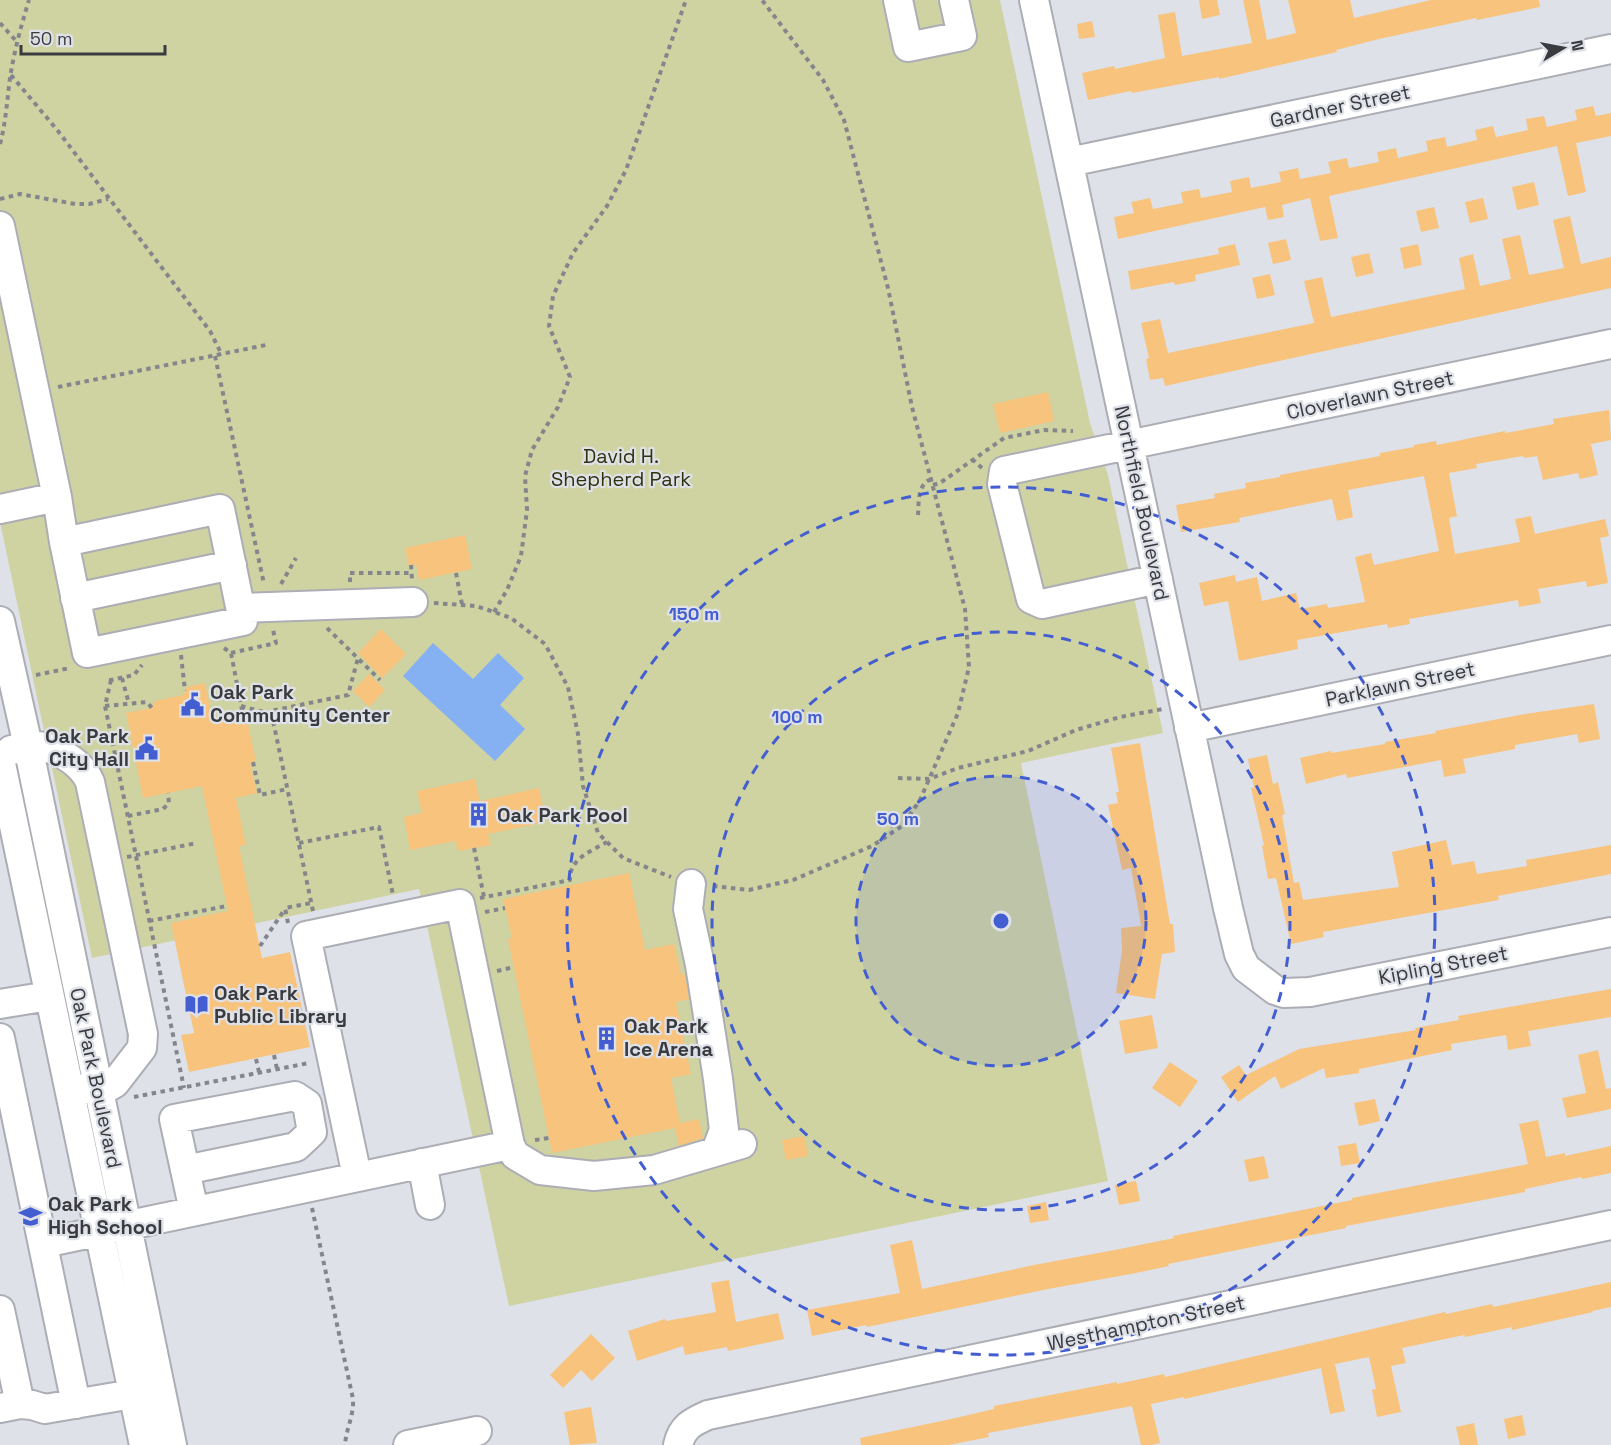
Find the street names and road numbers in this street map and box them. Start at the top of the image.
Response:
street label: Gardner Street [1268,78,1412,134]
street label: Cloverlawn Street [1284,365,1456,425]
street label: Northfield Boulevard [1109,403,1175,603]
street label: Parklawn Street [1323,655,1477,713]
street label: Kipling Street [1376,940,1510,990]
street label: Oak Park Boulevard [64,985,128,1171]
street label: Westhampton Street [1045,1289,1247,1357]

